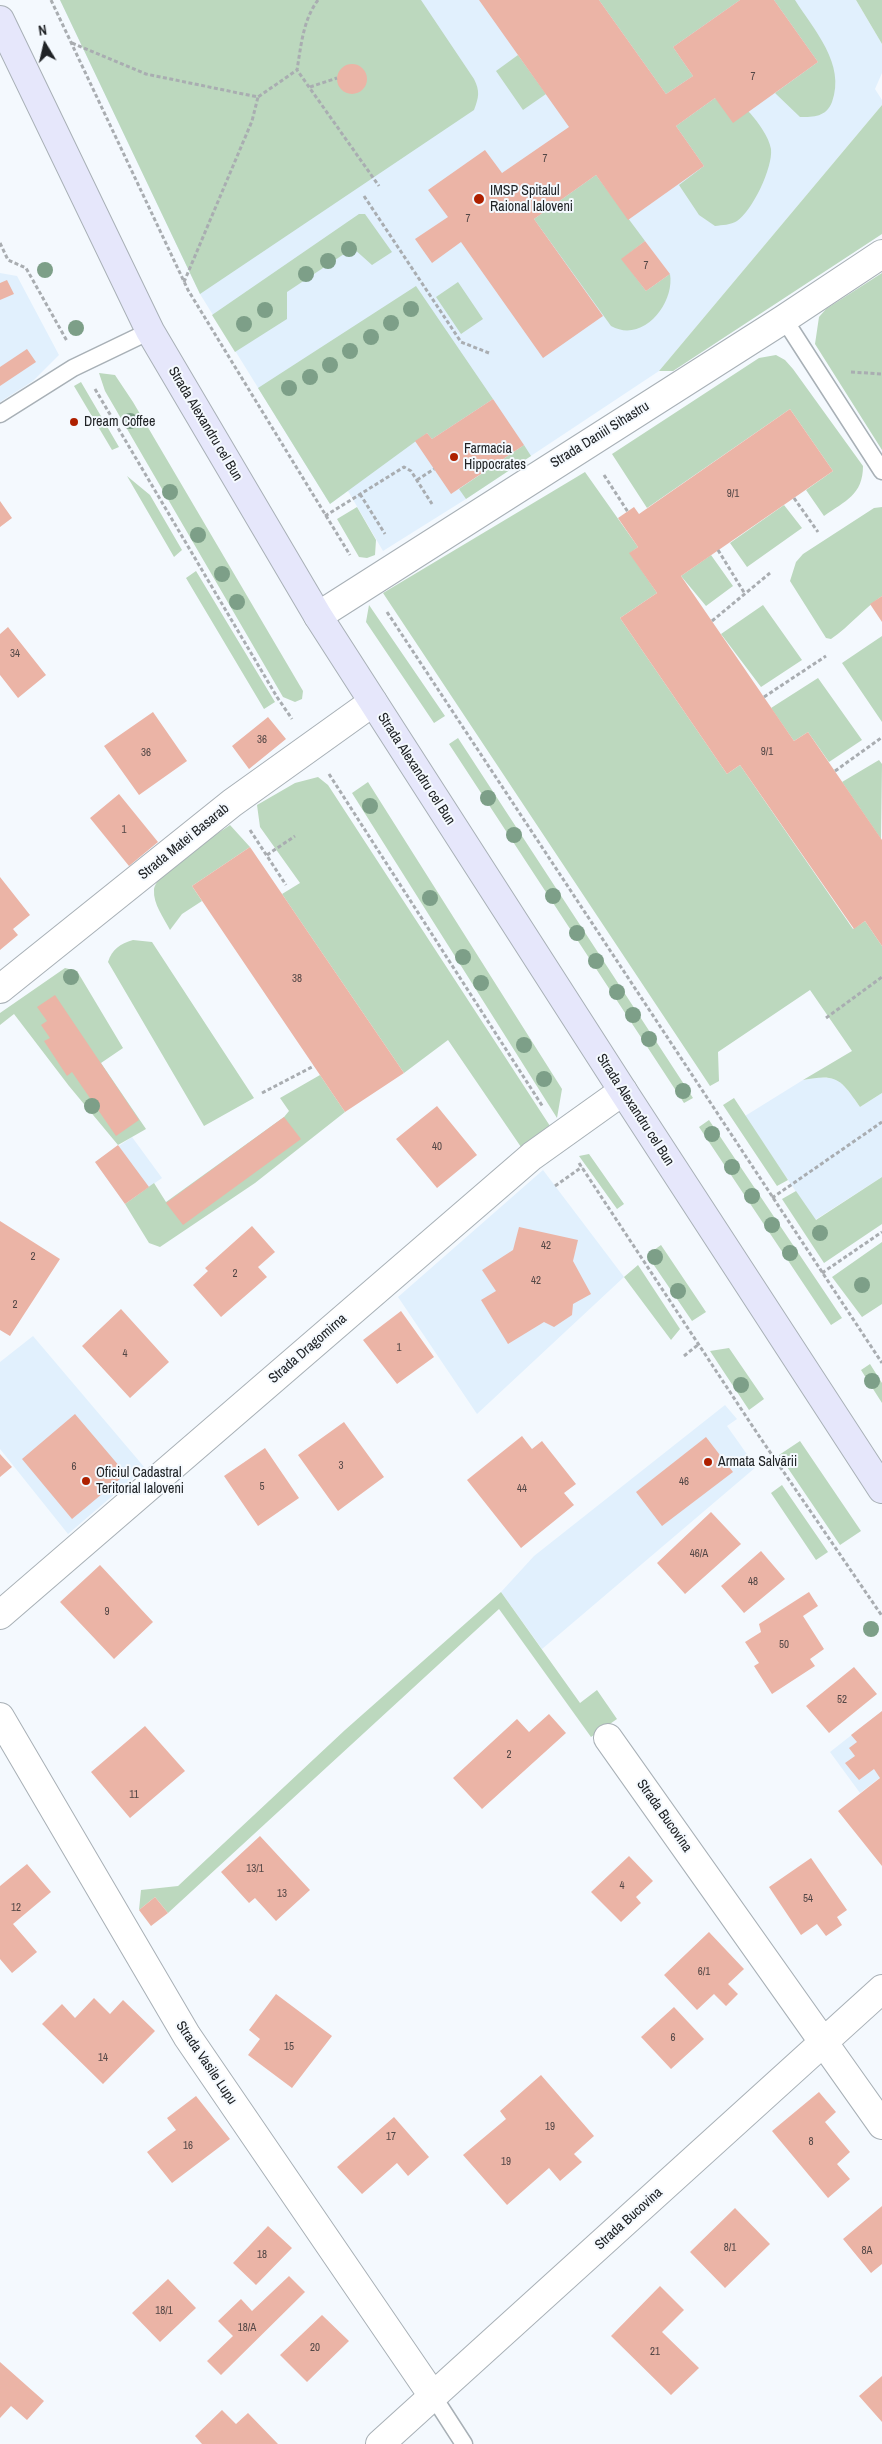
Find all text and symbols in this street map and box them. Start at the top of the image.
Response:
north arrow [20,20,70,70]
text: N [37,21,48,40]
house number: 7 [750,70,756,84]
house number: 7 [542,152,548,166]
place label: IMSP Spitalul Raional Ialoveni [490,183,573,216]
marker: IMSP Spitalul Raional Ialoveni [472,192,486,206]
house number: 7 [465,212,471,226]
house number: 7 [643,259,649,273]
street label: Strada Alexandru cel Bun [164,364,246,484]
street label: Strada Daniil Sihastru [548,398,652,472]
place label: Dream Coffee [84,414,155,430]
marker: Dream Coffee [68,416,80,428]
place label: Farmacia Hippocrates [464,441,526,474]
marker: Farmacia Hippocrates [448,451,460,463]
house number: 9/1 [727,487,739,501]
house number: 34 [10,647,20,661]
street label: Strada Alexandru cel Bun [374,710,458,828]
house number: 36 [257,733,267,747]
house number: 9/1 [761,745,773,759]
house number: 36 [141,746,151,760]
street label: Strada Matei Basarab [135,800,233,884]
house number: 1 [121,823,127,837]
house number: 38 [292,972,302,986]
street label: Strada Alexandru cel Bun [593,1051,677,1169]
house number: 40 [432,1140,442,1154]
house number: 42 [541,1239,551,1253]
house number: 2 [30,1250,36,1264]
house number: 2 [232,1267,238,1281]
house number: 42 [531,1274,541,1288]
house number: 2 [12,1298,18,1312]
street label: Strada Dragomirna [266,1311,350,1387]
house number: 1 [396,1341,402,1355]
house number: 4 [122,1347,128,1361]
place label: Armata Salvării [718,1454,797,1470]
marker: Armata Salvării [702,1456,714,1468]
house number: 3 [338,1459,344,1473]
house number: 6 [71,1460,77,1474]
place label: Oficiul Cadastral Teritorial Ialoveni [96,1465,184,1498]
marker: Oficiul Cadastral Teritorial Ialoveni [80,1475,92,1487]
house number: 46 [679,1475,689,1489]
house number: 5 [259,1480,265,1494]
house number: 44 [517,1482,527,1496]
house number: 46/A [690,1547,708,1561]
house number: 48 [748,1575,758,1589]
house number: 9 [104,1605,110,1619]
house number: 50 [779,1638,789,1652]
house number: 52 [837,1693,847,1707]
house number: 2 [506,1748,512,1762]
street label: Strada Bucovina [633,1776,695,1856]
house number: 11 [129,1788,139,1802]
house number: 13/1 [246,1862,264,1876]
house number: 4 [619,1879,625,1893]
house number: 13 [277,1887,287,1901]
house number: 54 [803,1892,813,1906]
house number: 12 [11,1901,21,1915]
house number: 6/1 [698,1965,710,1979]
street label: Strada Vasile Lupu [172,2018,240,2108]
house number: 6 [670,2031,676,2045]
house number: 15 [284,2040,294,2054]
house number: 14 [98,2051,108,2065]
house number: 19 [545,2120,555,2134]
house number: 17 [386,2130,396,2144]
house number: 8 [808,2135,814,2149]
house number: 16 [183,2139,193,2153]
house number: 19 [501,2155,511,2169]
street label: Strada Bucovina [592,2184,666,2254]
house number: 8/1 [724,2241,736,2255]
house number: 8A [861,2244,873,2258]
house number: 18 [257,2248,267,2262]
house number: 18/1 [155,2304,173,2318]
house number: 18/A [238,2321,256,2335]
house number: 20 [310,2341,320,2355]
house number: 21 [650,2345,660,2359]

